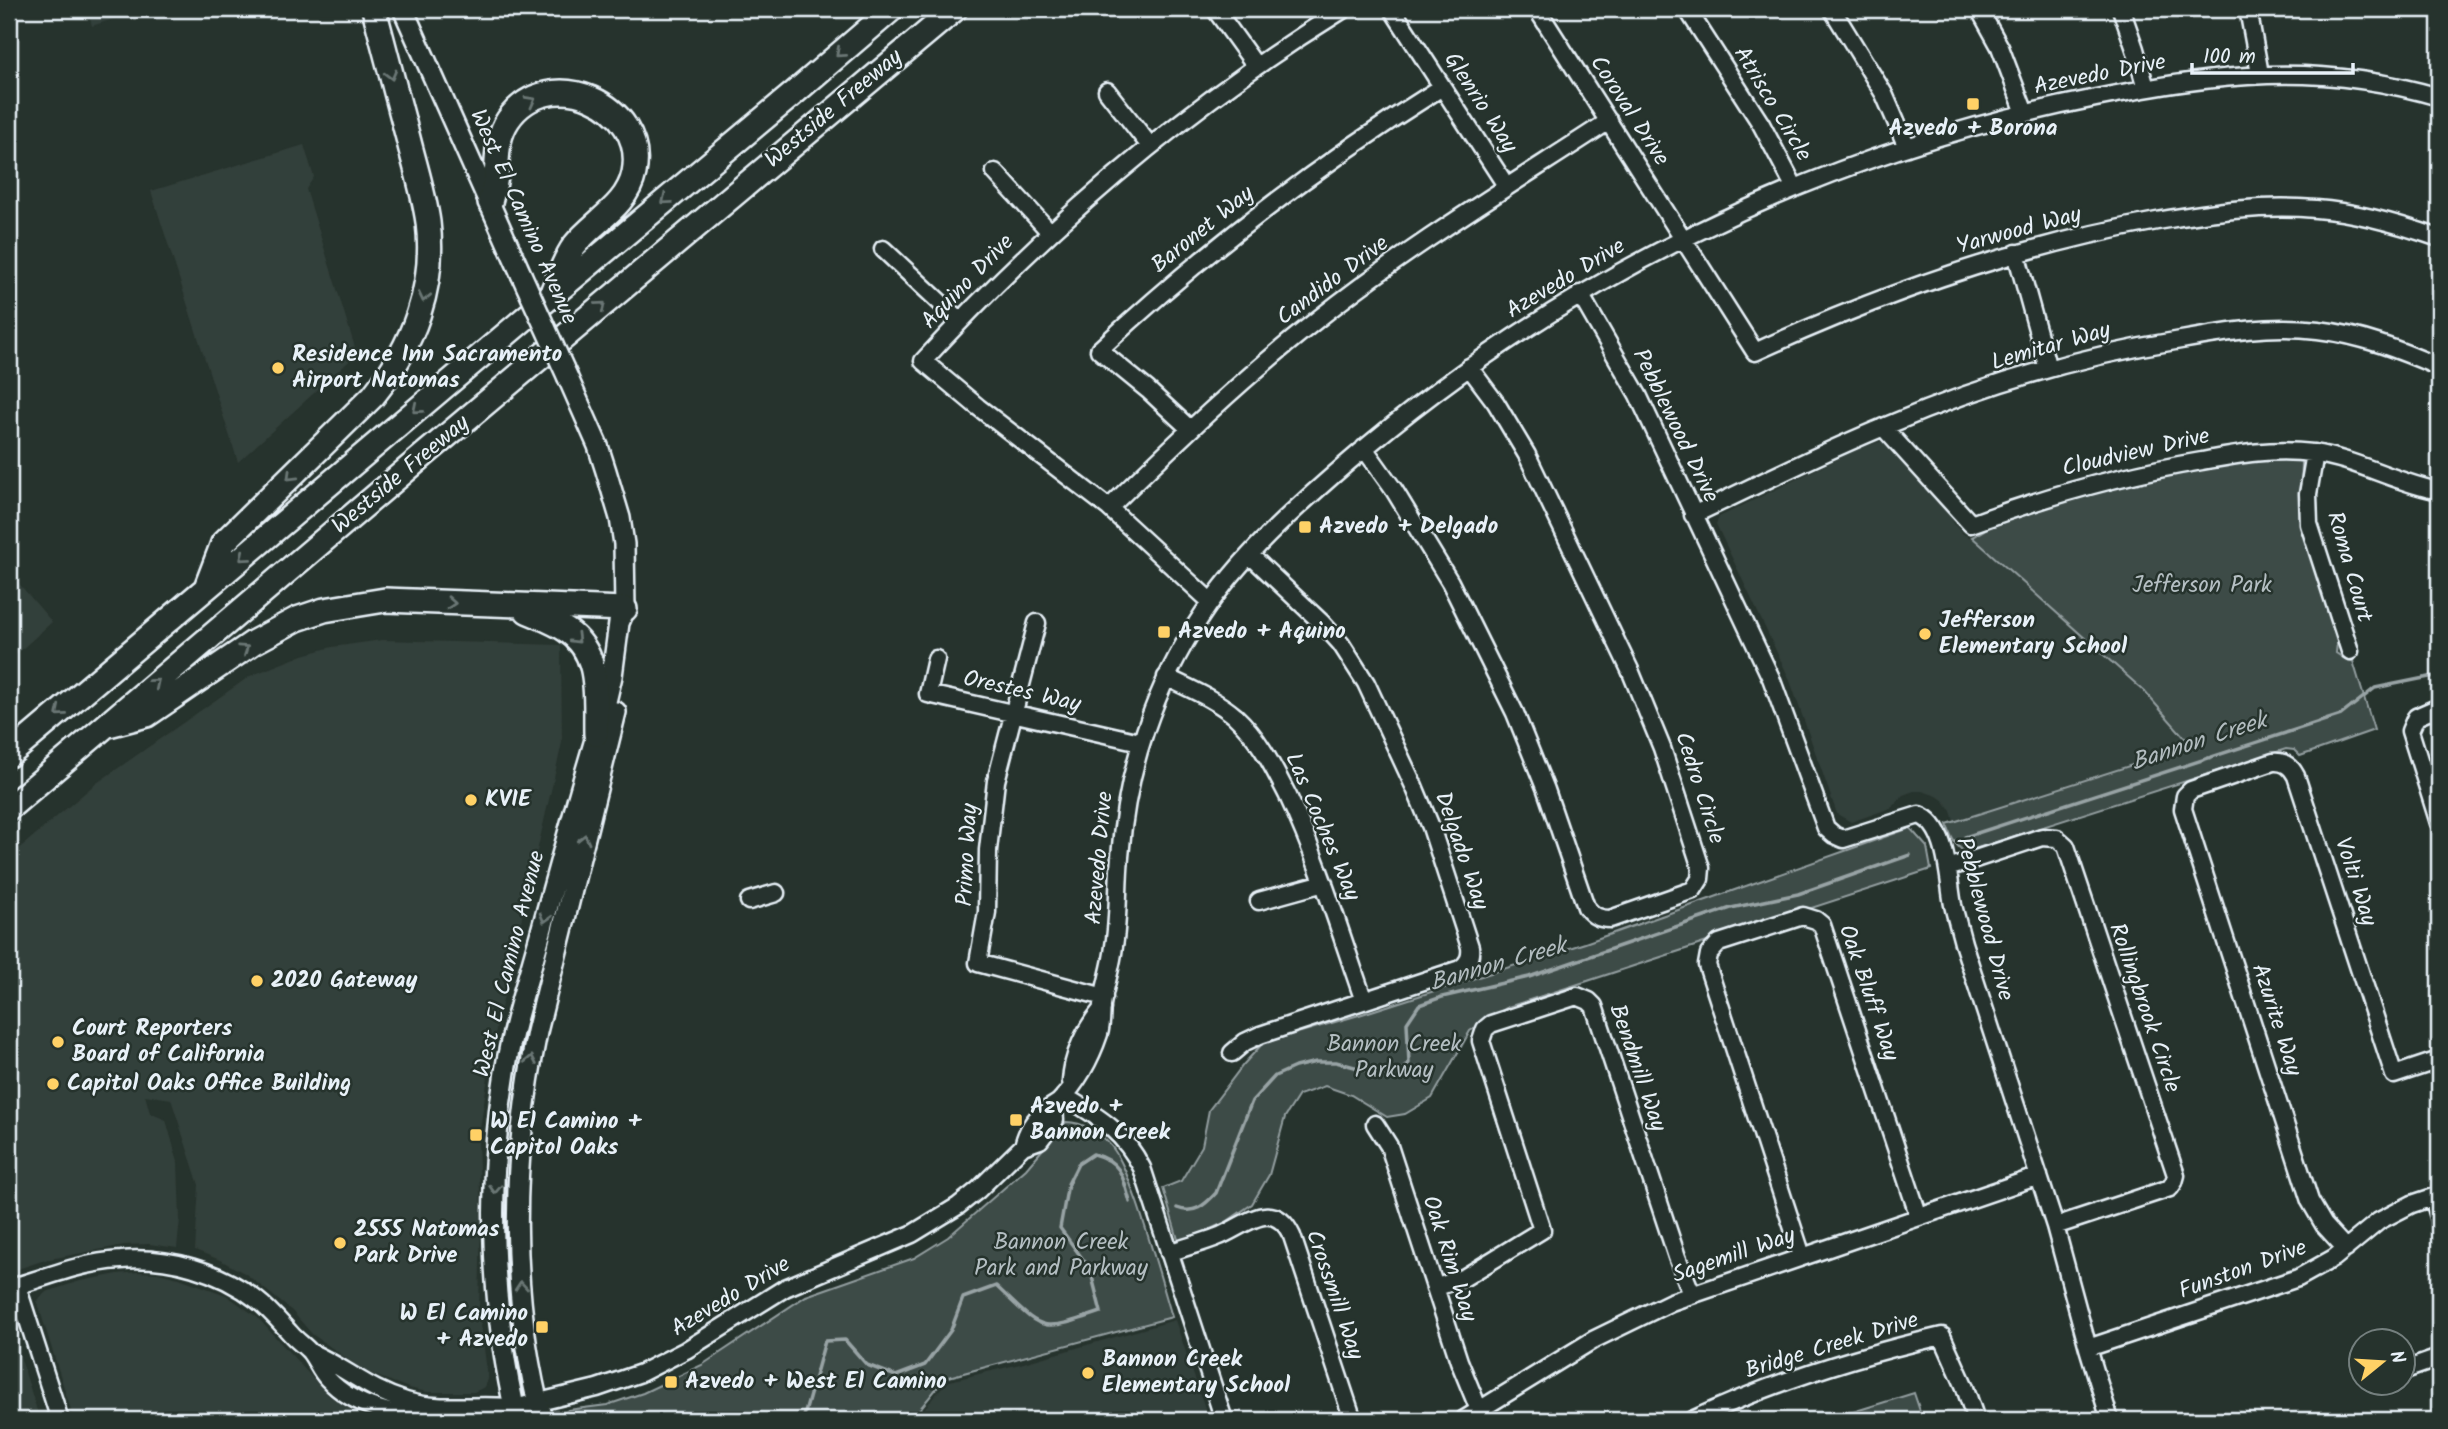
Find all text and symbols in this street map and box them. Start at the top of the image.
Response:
scale bar [2192,32,2354,76]
street label: Westside Freeway [757,40,911,178]
street label: Atrisco Circle [1723,40,1821,168]
text: 100 m [2203,41,2256,74]
one-way arrow [836,45,849,58]
street label: Glenrio Way [1434,45,1526,161]
street label: Azevedo Drive [2031,45,2169,105]
street label: Coroval Drive [1580,49,1678,173]
one-way arrow [383,69,397,81]
one-way arrow [524,96,536,109]
marker: Azvedo + Borona [1965,96,1981,112]
street label: West El Camino Avenue [459,103,587,331]
place label: Azvedo + Borona [1889,111,2058,147]
street label: Baronet Way [1144,177,1263,283]
one-way arrow [662,192,675,204]
street label: Yarwood Way [1952,197,2086,265]
street label: Aquino Drive [913,226,1023,338]
street label: Candido Drive [1269,227,1397,335]
street label: Azevedo Drive [1499,229,1633,329]
one-way arrow [417,291,432,303]
one-way arrow [593,301,606,314]
street label: Lemitar Way [1987,313,2115,381]
place label: Residence Inn Sacramento Airport Natomas [292,337,562,399]
street label: Pebblewood Drive [1622,343,1728,509]
marker: Residence Inn Sacramento Airport Natomas [270,360,286,376]
one-way arrow [412,401,425,413]
street label: Westside Freeway [324,406,478,544]
street label: Cloudview Drive [2059,419,2213,487]
one-way arrow [286,468,299,481]
street label: Roma Court [2316,507,2382,628]
place label: Azvedo + Delgado [1319,509,1498,545]
marker: Azvedo + Delgado [1297,519,1313,535]
one-way arrow [239,549,252,561]
park label: Jefferson Park [2132,568,2272,604]
one-way arrow [446,595,457,610]
place label: Jefferson Elementary School [1939,603,2128,665]
place label: Azvedo + Aquino [1178,614,1346,650]
marker: Azvedo + Aquino [1156,624,1172,640]
marker: Jefferson Elementary School [1917,626,1933,642]
one-way arrow [568,631,581,644]
one-way arrow [236,645,249,657]
street label: Orestes Way [960,661,1085,723]
one-way arrow [147,679,160,691]
water label: Bannon Creek [2126,701,2275,782]
one-way arrow [55,704,68,716]
street label: Cedro Circle [1664,727,1734,849]
street label: Las Coches Way [1275,747,1370,907]
place label: KVIE [485,782,532,818]
street label: Delgado Way [1424,787,1498,915]
street label: Azevedo Drive [1076,790,1124,926]
marker: KVIE [463,792,479,808]
street label: Primo Way [947,802,989,907]
one-way arrow [576,833,590,845]
street label: Pebblewood Drive [1945,833,2023,1005]
street label: Volti Way [2324,833,2386,931]
street label: West El Camino Avenue [464,847,556,1081]
one-way arrow [539,912,553,924]
street label: Rollingbrook Circle [2098,918,2190,1098]
street label: Oak Bluff Way [1828,920,1908,1066]
water label: Bannon Creek [1425,926,1575,1003]
street label: Azurite Way [2241,959,2311,1081]
place label: 2020 Gateway [271,963,417,999]
marker: 2020 Gateway [249,973,265,989]
street label: Bendmill Way [1598,999,1676,1137]
place label: Court Reporters Board of California [72,1011,265,1073]
park label: Bannon Creek Parkway [1327,1027,1462,1089]
marker: Court Reporters Board of California [50,1034,66,1050]
one-way arrow [523,1054,538,1066]
place label: Capitol Oaks Office Building [67,1066,351,1102]
marker: Capitol Oaks Office Building [45,1076,61,1092]
place label: Azvedo + Bannon Creek [1030,1089,1171,1151]
place label: W El Camino + Capitol Oaks [490,1104,642,1166]
marker: Azvedo + Bannon Creek [1008,1112,1024,1128]
marker: W El Camino + Capitol Oaks [468,1127,484,1143]
one-way arrow [488,1184,503,1195]
street label: Oak Rim Way [1412,1191,1486,1327]
place label: 2555 Natomas Park Drive [354,1212,500,1274]
street label: Sagemill Way [1668,1218,1801,1294]
park label: Bannon Creek Park and Parkway [974,1225,1148,1287]
street label: Crossmill Way [1295,1225,1373,1365]
street label: Funston Drive [2174,1230,2312,1310]
marker: 2555 Natomas Park Drive [332,1235,348,1251]
street label: Azevedo Drive [664,1247,798,1347]
one-way arrow [514,1281,529,1292]
place label: W El Camino + Azvedo [399,1296,528,1358]
street label: Bridge Creek Drive [1741,1303,1923,1389]
marker: W El Camino + Azvedo [534,1319,550,1335]
north arrow [2346,1328,2416,1398]
place label: Bannon Creek Elementary School [1102,1342,1291,1404]
text: N [2380,1347,2412,1368]
place label: Azvedo + West El Camino [685,1364,947,1400]
marker: Bannon Creek Elementary School [1080,1365,1096,1381]
marker: Azvedo + West El Camino [663,1374,679,1390]

